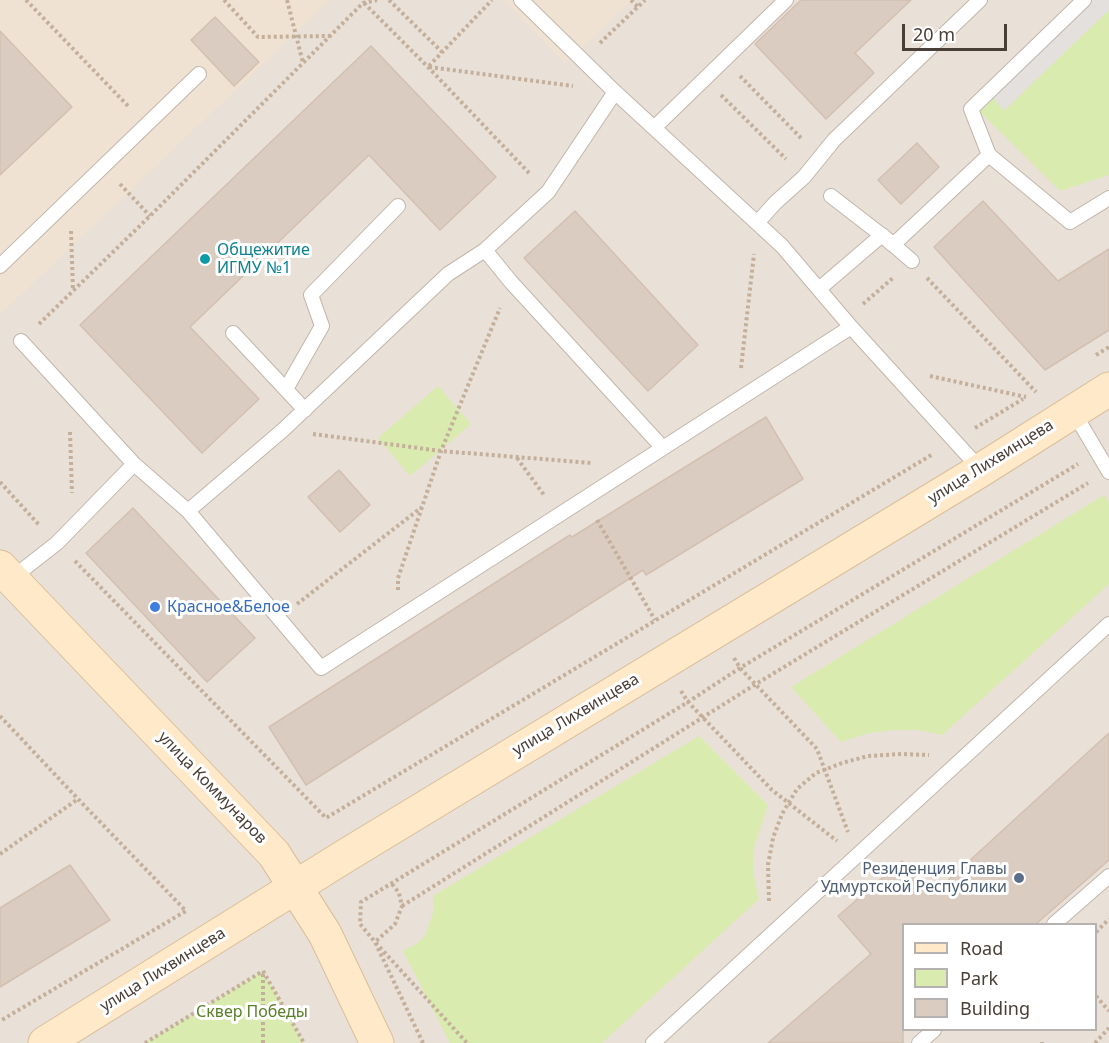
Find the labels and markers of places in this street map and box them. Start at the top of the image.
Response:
place label: Общежитие ИГМУ №1 [217,240,310,278]
marker: Общежитие ИГМУ №1 [198,252,212,266]
place label: Красное&Белое [167,597,290,617]
marker: Красное&Белое [148,600,162,614]
place label: Резиденция Главы Удмуртской Республики [821,859,1007,897]
marker: Резиденция Главы Удмуртской Республики [1012,871,1026,885]

